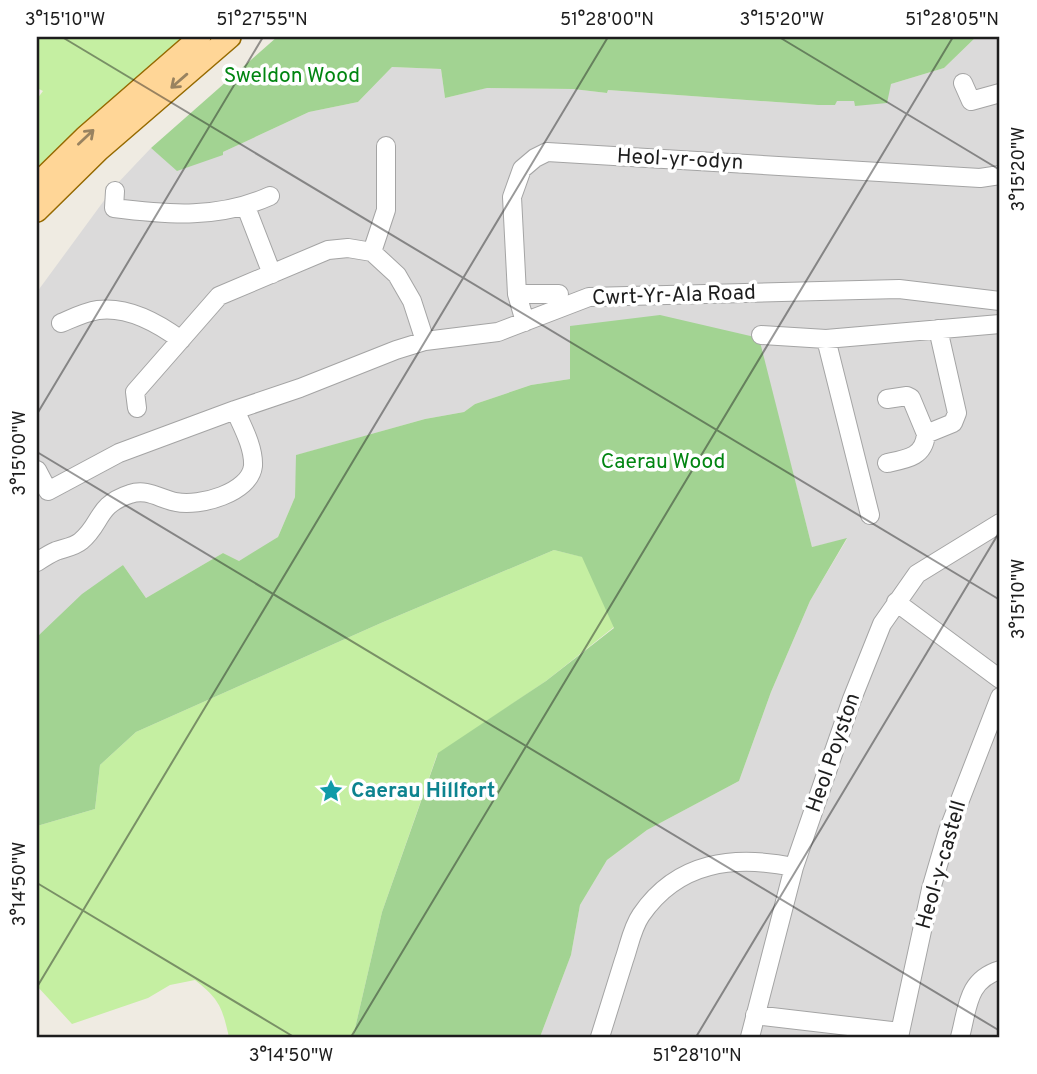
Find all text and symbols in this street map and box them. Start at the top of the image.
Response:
text: 3°15'10"W [25,9,105,32]
text: 51°27'55"N [216,9,308,32]
text: 51°28'00"N [560,9,654,32]
text: 3°15'20"W [740,9,824,32]
text: 51°28'05"N [905,9,999,32]
park label: Sweldon Wood [224,63,360,90]
one-way arrow [170,73,188,89]
text: 3°15'20"W [1008,127,1031,211]
one-way arrow [77,128,94,145]
street label: Heol-yr-odyn [616,143,744,177]
street label: Cwrt-Yr-Ala Road [592,280,756,312]
text: 3°15'00"W [9,410,32,496]
park label: Caerau Wood [601,449,725,476]
text: 3°15'10"W [1008,559,1031,639]
street label: Heol Poyston [801,690,867,816]
place icon: Caerau Hillfort [317,777,345,805]
place label: Caerau Hillfort [351,778,495,805]
street label: Heol-y-castell [911,798,973,932]
text: 3°14'50"W [9,842,32,926]
text: 3°14'50"W [249,1045,333,1068]
text: 51°28'10"N [652,1045,742,1068]

